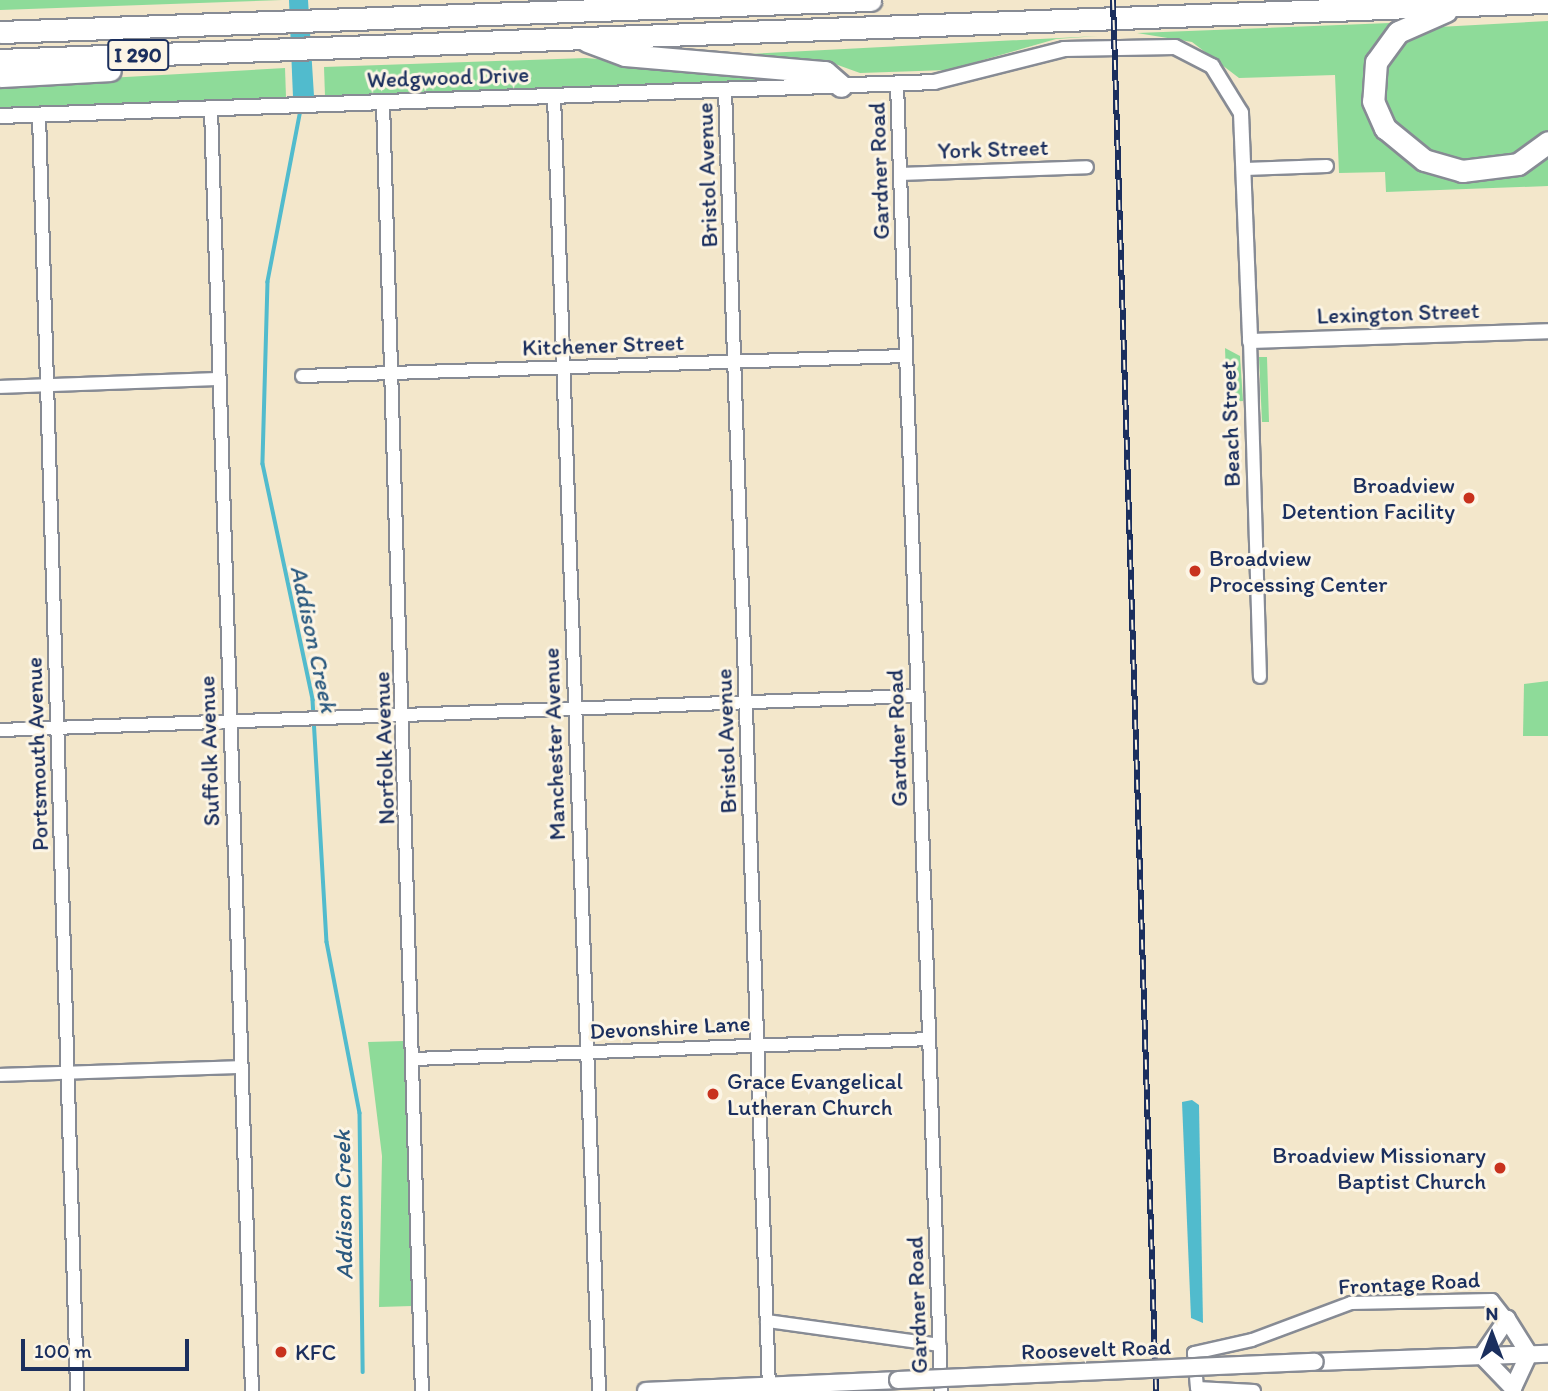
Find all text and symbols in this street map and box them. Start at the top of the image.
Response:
road number: I 290 [106,38,170,72]
street label: Wedgwood Drive [366,60,530,94]
street label: Gardner Road [863,102,895,240]
street label: Bristol Avenue [691,103,723,247]
street label: York Street [937,133,1049,165]
street label: Lexington Street [1316,296,1480,330]
street label: Kitchener Street [522,328,684,362]
street label: Beach Street [1214,361,1246,487]
place label: Broadview Detention Facility [1281,471,1455,525]
marker: Broadview Detention Facility [1461,490,1477,506]
place label: Broadview Processing Center [1209,544,1388,598]
water label: Addison Creek [284,563,344,715]
marker: Broadview Processing Center [1187,563,1203,579]
street label: Manchester Avenue [537,647,571,841]
street label: Portsmouth Avenue [20,657,54,851]
street label: Bristol Avenue [710,669,742,813]
street label: Gardner Road [881,669,913,807]
street label: Norfolk Avenue [368,671,400,825]
street label: Suffolk Avenue [193,676,225,826]
street label: Devonshire Lane [589,1009,751,1045]
place label: Grace Evangelical Lutheran Church [727,1067,902,1121]
marker: Grace Evangelical Lutheran Church [705,1086,721,1102]
water label: Addison Creek [327,1130,359,1280]
place label: Broadview Missionary Baptist Church [1271,1141,1486,1195]
marker: Broadview Missionary Baptist Church [1492,1160,1508,1176]
street label: Gardner Road [901,1236,933,1374]
street label: Frontage Road [1337,1265,1481,1301]
north arrow [1457,1300,1527,1370]
text: N [1486,1302,1498,1325]
scale bar [24,1324,192,1368]
street label: Roosevelt Road [1021,1333,1171,1365]
text: 100 m [34,1338,92,1363]
place label: KFC [295,1338,336,1366]
marker: KFC [273,1344,289,1360]

